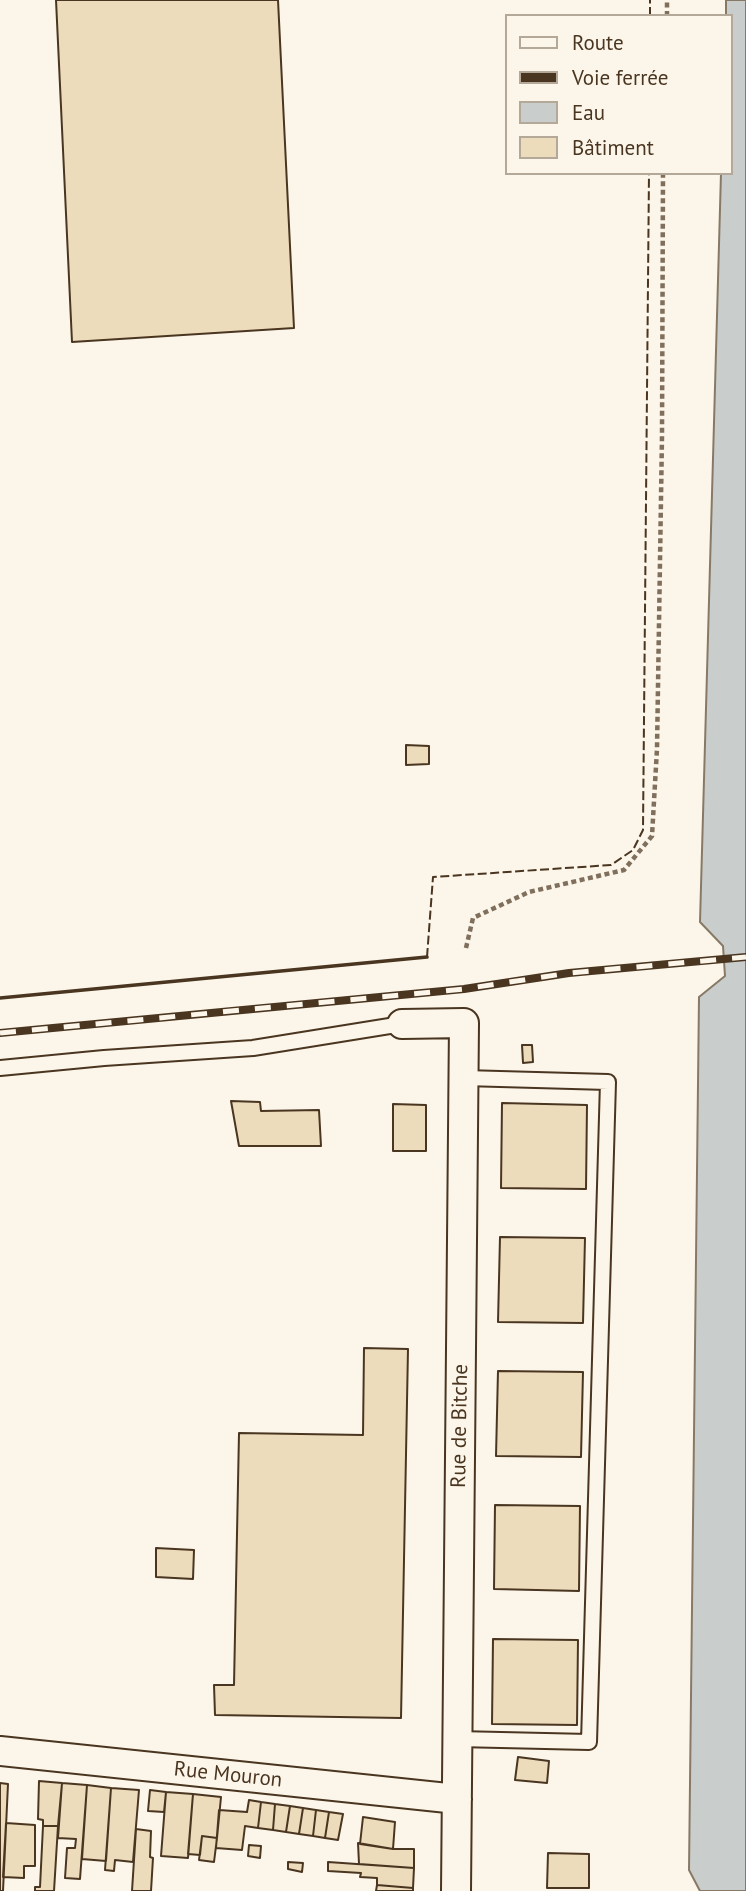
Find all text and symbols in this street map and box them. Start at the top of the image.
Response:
legend [504,14,732,175]
text: Route [572,29,624,56]
text: Voie ferrée [572,64,668,91]
text: Eau [572,99,605,126]
text: Bâtiment [572,134,654,161]
street label: Rue de Bitche [446,1364,474,1488]
street label: Rue Mouron [173,1757,283,1793]

